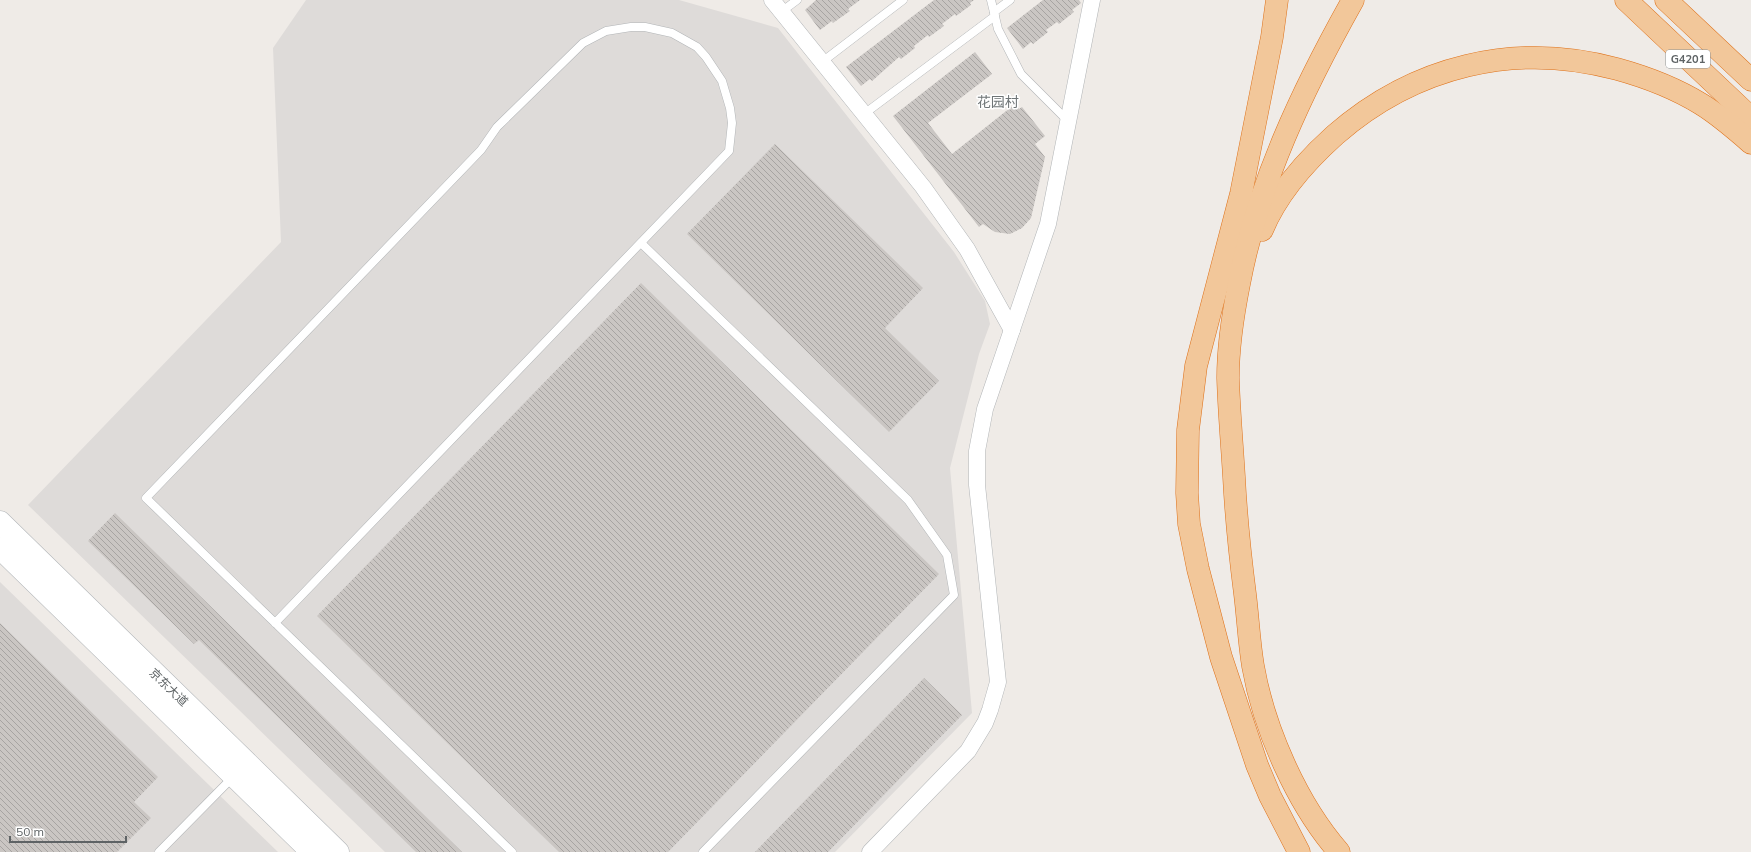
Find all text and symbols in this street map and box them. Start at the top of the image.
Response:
road number: G4201 [1666,50,1710,68]
district label: 花园村 [977,93,1019,111]
street label: 京东大道 [147,665,191,709]
scale bar [10,818,126,844]
text: 50 m [16,824,44,839]

